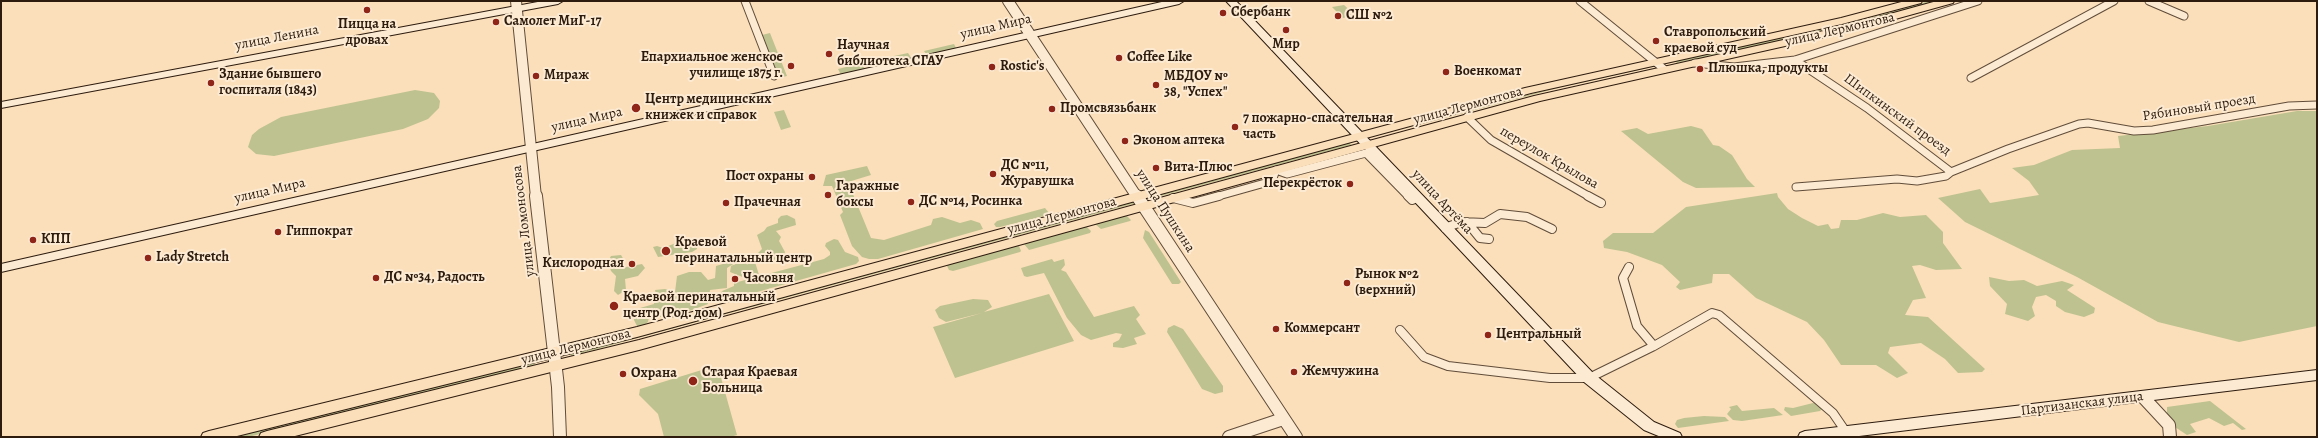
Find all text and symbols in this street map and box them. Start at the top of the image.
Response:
marker: Пицца на дровах [362,5,372,15]
place label: Сбербанк [1231,5,1291,21]
marker: Сбербанк [1218,8,1228,18]
place label: СШ №2 [1346,8,1393,24]
street label: улица Лермонтова [1783,9,1897,51]
street label: улица Мира [959,11,1033,43]
marker: СШ №2 [1333,11,1343,21]
place label: Самолет МиГ-17 [504,14,601,30]
place label: Пицца на дровах [338,17,396,50]
marker: Самолет МиГ-17 [491,17,501,27]
street label: улица Ленина [234,22,320,54]
marker: Мир [1281,25,1291,35]
place label: Ставропольский краевой суд [1664,25,1766,58]
marker: Ставропольский краевой суд [1651,36,1661,46]
place label: Мир [1272,37,1300,53]
place label: Научная библиотека СГАУ [837,38,943,70]
marker: Научная библиотека СГАУ [824,49,834,59]
place label: Епархиальное женское училище 1875 г. [641,50,783,82]
place label: Coffee Like [1127,50,1192,66]
marker: Coffee Like [1114,53,1124,63]
place label: Rostic's [1000,59,1044,75]
marker: Епархиальное женское училище 1875 г. [786,61,796,71]
place label: Плюшка, продукты [1708,61,1828,77]
marker: Rostic's [987,62,997,72]
place label: Военкомат [1454,64,1521,80]
marker: Плюшка, продукты [1695,64,1705,74]
place label: Здание бывшего госпиталя (1843) [219,67,321,100]
marker: Военкомат [1441,67,1451,77]
place label: Мираж [544,68,589,84]
place label: МБДОУ № 38, "Успех" [1164,69,1228,102]
street label: Шипкинский проезд [1840,70,1954,160]
marker: Мираж [531,71,541,81]
marker: Здание бывшего госпиталя (1843) [206,78,216,88]
marker: МБДОУ № 38, "Успех" [1151,80,1161,90]
street label: улица Лермонтова [1412,83,1524,129]
street label: Рябиновый проезд [2141,91,2257,125]
place label: Центр медицинских книжек и справок [645,92,772,124]
place label: Промсвязьбанк [1060,101,1156,117]
marker: Центр медицинских книжек и справок [630,102,642,114]
street label: улица Мира [550,104,624,136]
marker: Промсвязьбанк [1047,104,1057,114]
place label: 7 пожарно-спасательная часть [1243,111,1393,144]
marker: 7 пожарно-спасательная часть [1230,122,1240,132]
street label: переулок Крылова [1497,123,1601,193]
place label: Эконом аптека [1133,133,1225,149]
marker: Эконом аптека [1120,136,1130,146]
place label: ДС №11, Журавушка [1001,158,1074,190]
place label: Вита-Плюс [1164,160,1233,176]
marker: Вита-Плюс [1151,163,1161,173]
street label: улица Ломоносова [509,164,539,278]
street label: улица Пушкина [1132,166,1198,256]
street label: улица Артёма [1408,166,1476,238]
place label: Пост охраны [726,169,804,185]
marker: ДС №11, Журавушка [988,169,998,179]
marker: Пост охраны [807,172,817,182]
street label: улица Мира [233,175,307,207]
place label: Перекрёсток [1263,176,1342,192]
place label: Гаражные боксы [836,179,899,212]
marker: Перекрёсток [1345,179,1355,189]
marker: Гаражные боксы [823,190,833,200]
street label: улица Лермонтова [1006,193,1118,239]
place label: ДС №14, Росинка [919,194,1022,210]
place label: Прачечная [734,195,801,211]
marker: ДС №14, Росинка [906,197,916,207]
marker: Прачечная [721,198,731,208]
place label: Гиппократ [286,224,353,240]
marker: Гиппократ [273,227,283,237]
place label: КПП [41,232,71,248]
marker: КПП [28,235,38,245]
place label: Краевой перинатальный центр [675,235,812,268]
marker: Краевой перинатальный центр [660,245,672,257]
place label: Lady Stretch [156,250,229,266]
marker: Lady Stretch [143,253,153,263]
place label: Кислородная [542,256,624,272]
marker: Кислородная [627,259,637,269]
place label: Рынок №2 (верхний) [1355,267,1419,300]
place label: ДС №34, Радость [384,270,485,286]
place label: Часовня [743,271,794,287]
marker: ДС №34, Радость [371,273,381,283]
marker: Часовня [730,274,740,284]
marker: Рынок №2 (верхний) [1342,278,1352,288]
place label: Краевой перинатальный центр (Род. дом) [623,290,776,322]
marker: Краевой перинатальный центр (Род. дом) [608,300,620,312]
place label: Коммерсант [1284,321,1360,337]
marker: Коммерсант [1271,324,1281,334]
street label: улица Лермонтова [520,325,632,369]
place label: Центральный [1496,327,1582,343]
marker: Центральный [1483,330,1493,340]
place label: Жемчужина [1302,364,1379,380]
place label: Старая Краевая Больница [702,365,797,398]
place label: Охрана [631,366,677,382]
marker: Жемчужина [1289,367,1299,377]
marker: Охрана [618,369,628,379]
marker: Старая Краевая Больница [687,375,699,387]
street label: Партизанская улица [2020,388,2144,420]

